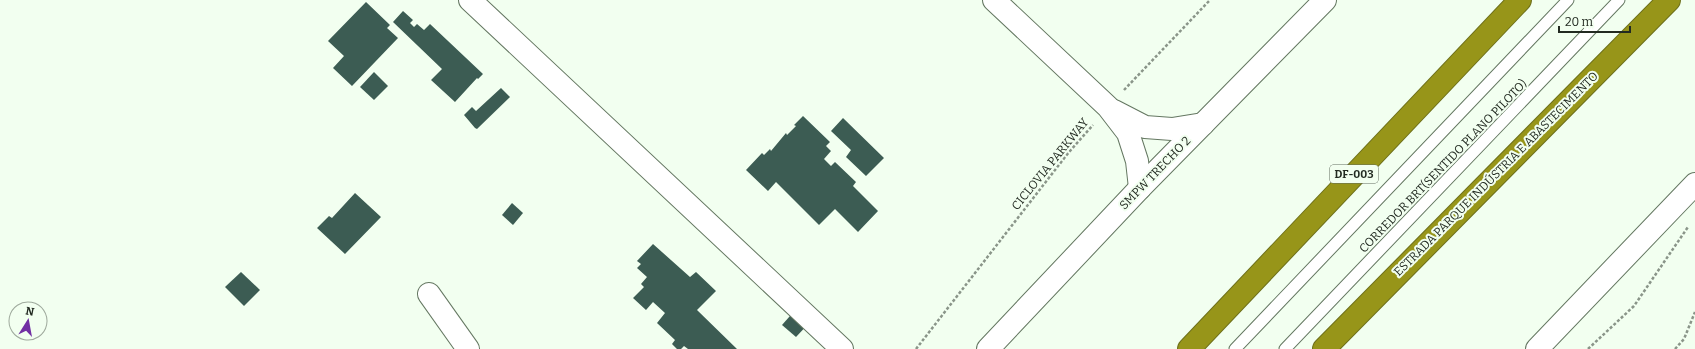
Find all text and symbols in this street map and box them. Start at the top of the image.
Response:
scale bar [1559,8,1630,34]
text: 20 m [1565,15,1594,29]
street label: ESTRADA PARQUE INDÚSTRIA E ABASTECIMENTO [1390,68,1601,279]
street label: CORREDOR BRT(SENTIDO PLANO PILOTO) [1356,76,1530,255]
street label: CICLOVIA PARKWAY [1009,115,1092,213]
street label: SMPW TRECHO 2 [1117,134,1193,212]
road number: DF-003 [1330,165,1378,183]
north arrow [8,301,48,341]
text: N [24,304,36,319]

